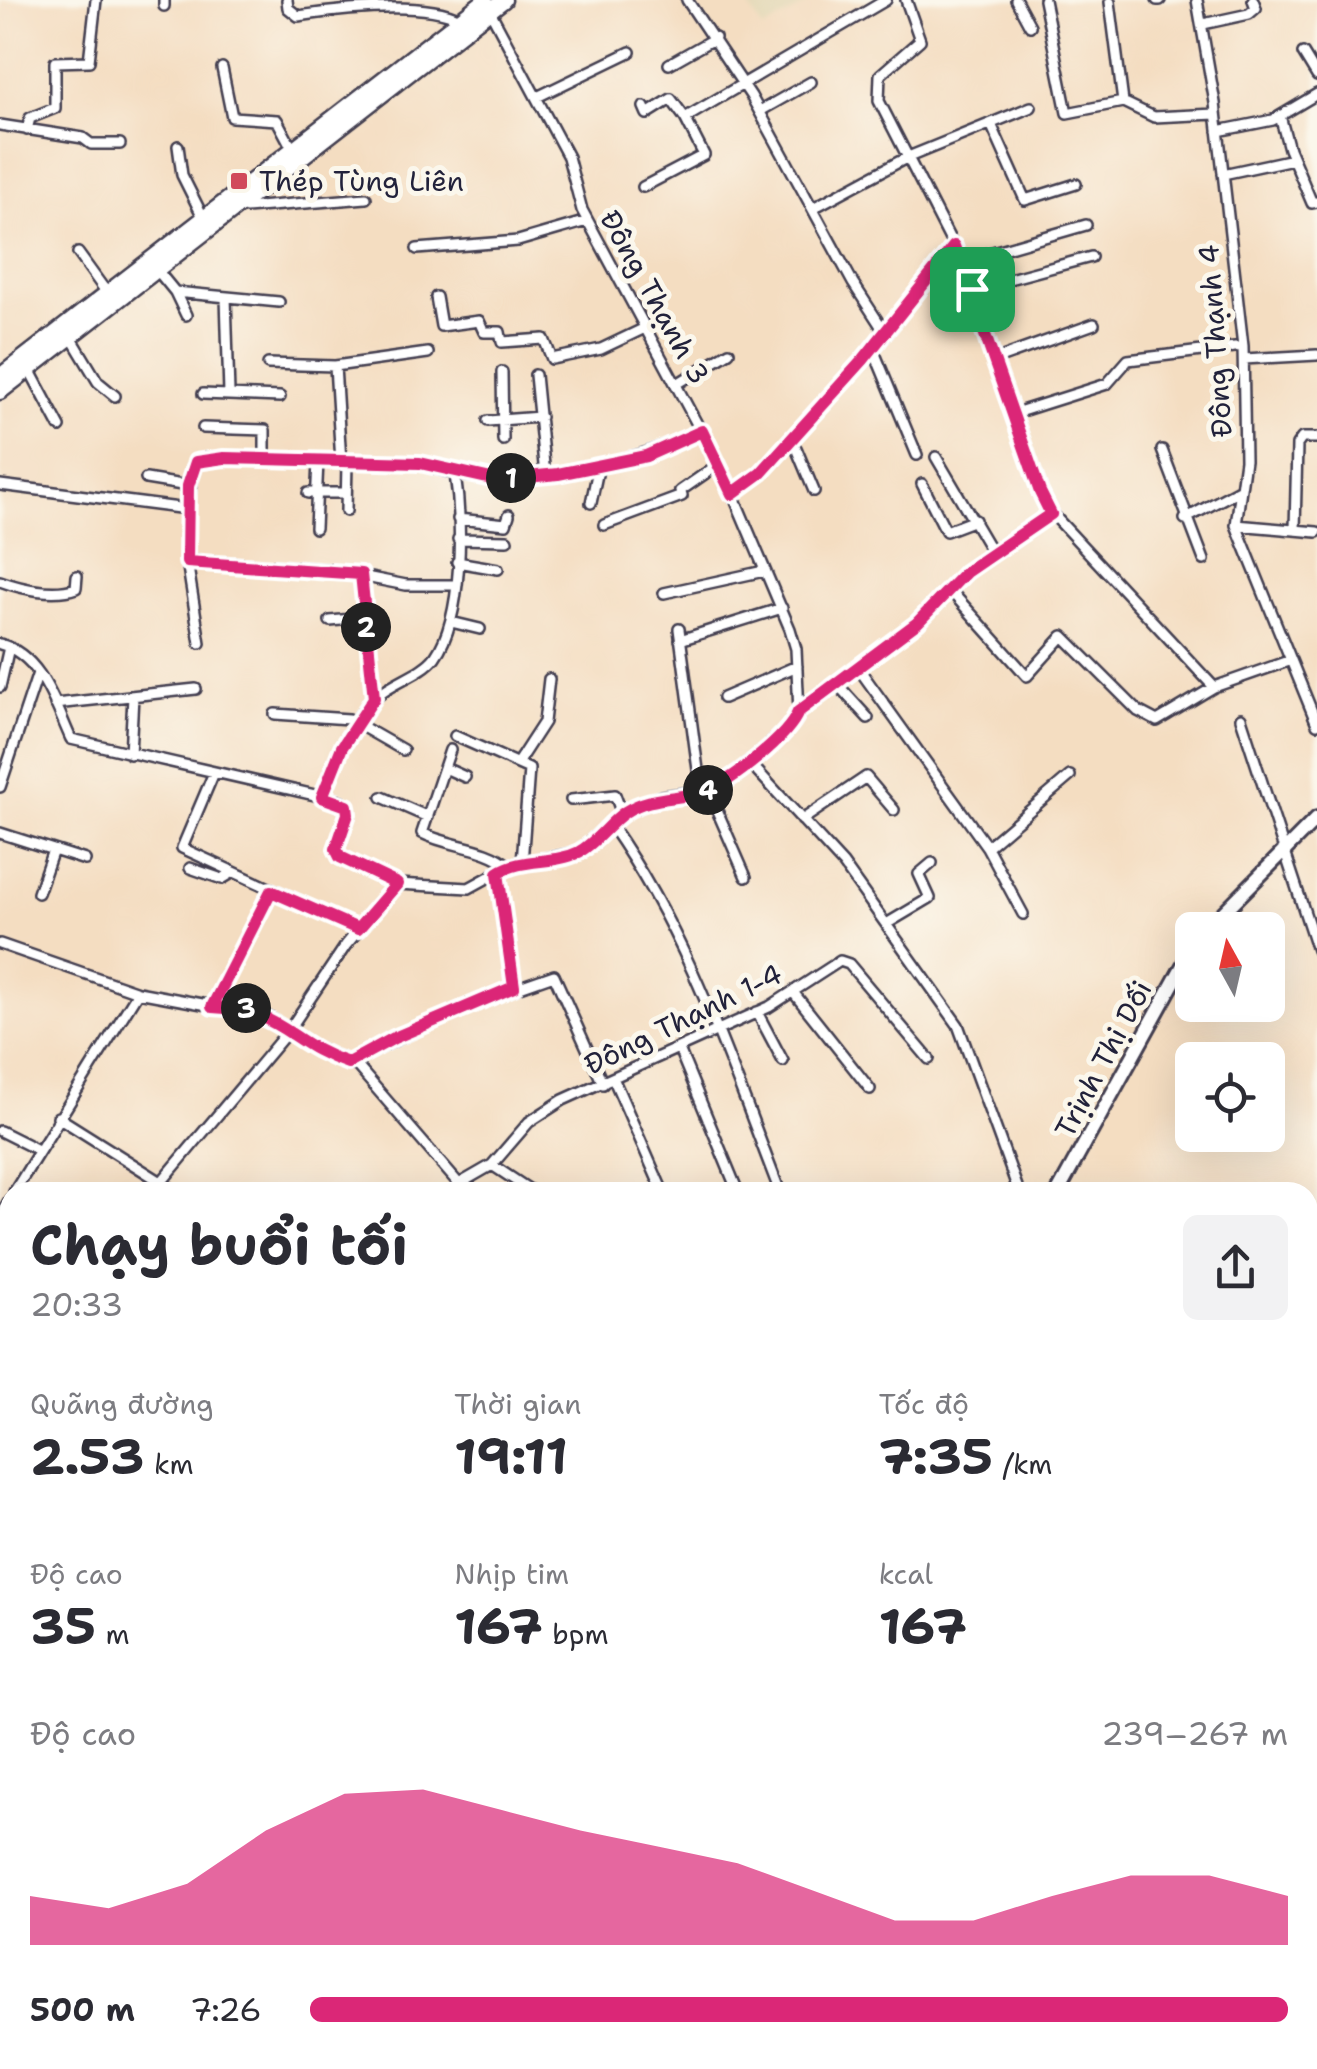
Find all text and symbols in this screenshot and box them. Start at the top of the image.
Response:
place label: Thép Tùng Liên [259,162,464,200]
marker: Thép Tùng Liên [228,170,250,192]
street label: Đông Thạnh 3 [591,203,719,391]
street label: Đông Thạnh 4 [1189,243,1241,439]
pin [930,247,1015,332]
icon: arrive [945,262,1000,317]
pin: 1 [486,453,536,503]
text: 1 [505,459,517,497]
pin: 2 [341,602,391,652]
text: 2 [356,608,376,646]
pin: 4 [683,765,733,815]
text: 4 [698,771,718,809]
north arrow [1175,912,1285,1022]
map controls [1175,912,1285,1152]
street label: Đông Thạnh 1-4 [578,955,788,1083]
street label: Trịnh Thị Dối [1046,974,1160,1144]
pin: 3 [221,983,271,1033]
text: 3 [236,989,256,1027]
button: locate [1175,1042,1285,1152]
text: Chạy buổi tối [30,1208,408,1282]
button: share [1183,1215,1288,1320]
text: 20:33 [30,1283,123,1326]
text: Quãng đường [30,1385,214,1423]
text: Thời gian [454,1385,581,1423]
text: Tốc độ [879,1385,969,1423]
text: 2.53 [30,1423,145,1490]
text: 19:11 [454,1423,568,1490]
text: 7:35 [879,1423,993,1490]
text: km [145,1445,194,1483]
text: /km [993,1445,1053,1483]
text: Độ cao [30,1555,123,1593]
text: Nhịp tim [454,1555,569,1593]
text: kcal [879,1555,933,1593]
text: 35 [30,1593,96,1660]
text: 167 [454,1593,543,1660]
text: 167 [879,1593,967,1660]
text: m [96,1615,130,1653]
text: bpm [543,1615,609,1653]
text: Độ cao [30,1712,136,1755]
text: 239–267 m [1101,1712,1288,1755]
text: 500 m [30,1988,135,2031]
text: 7:26 [190,1988,262,2031]

